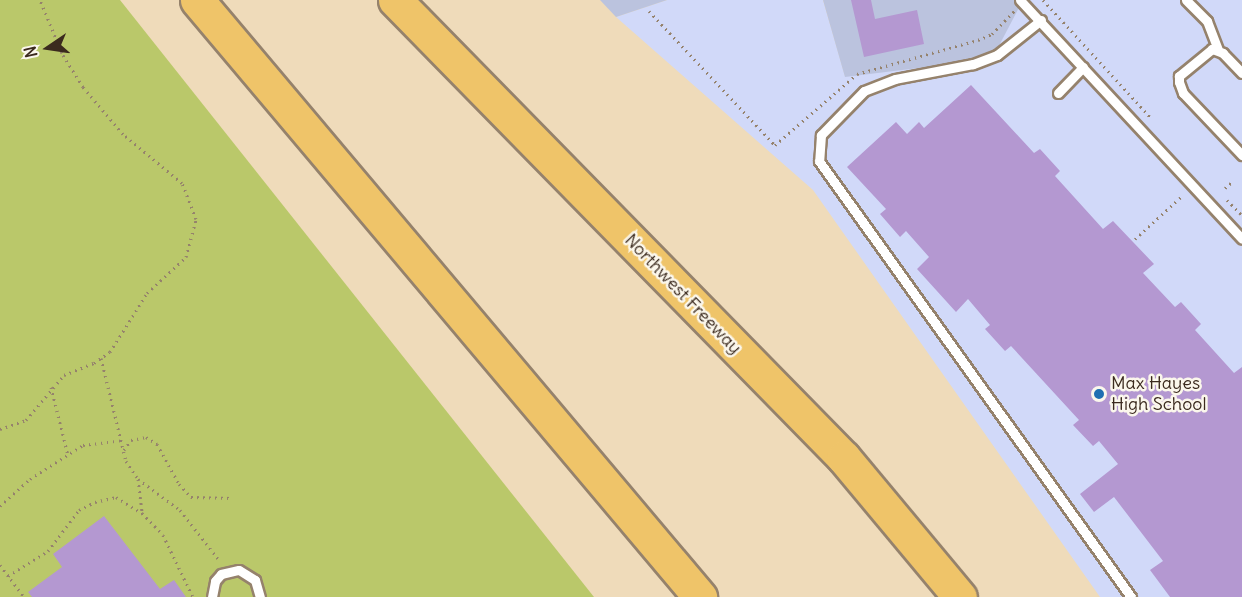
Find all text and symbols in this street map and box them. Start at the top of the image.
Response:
north arrow [18,18,78,78]
text: N [19,44,41,60]
street label: Northwest Freeway [620,229,746,359]
place label: Max Hayes High School [1111,373,1206,416]
marker: Max Hayes High School [1092,387,1106,401]

